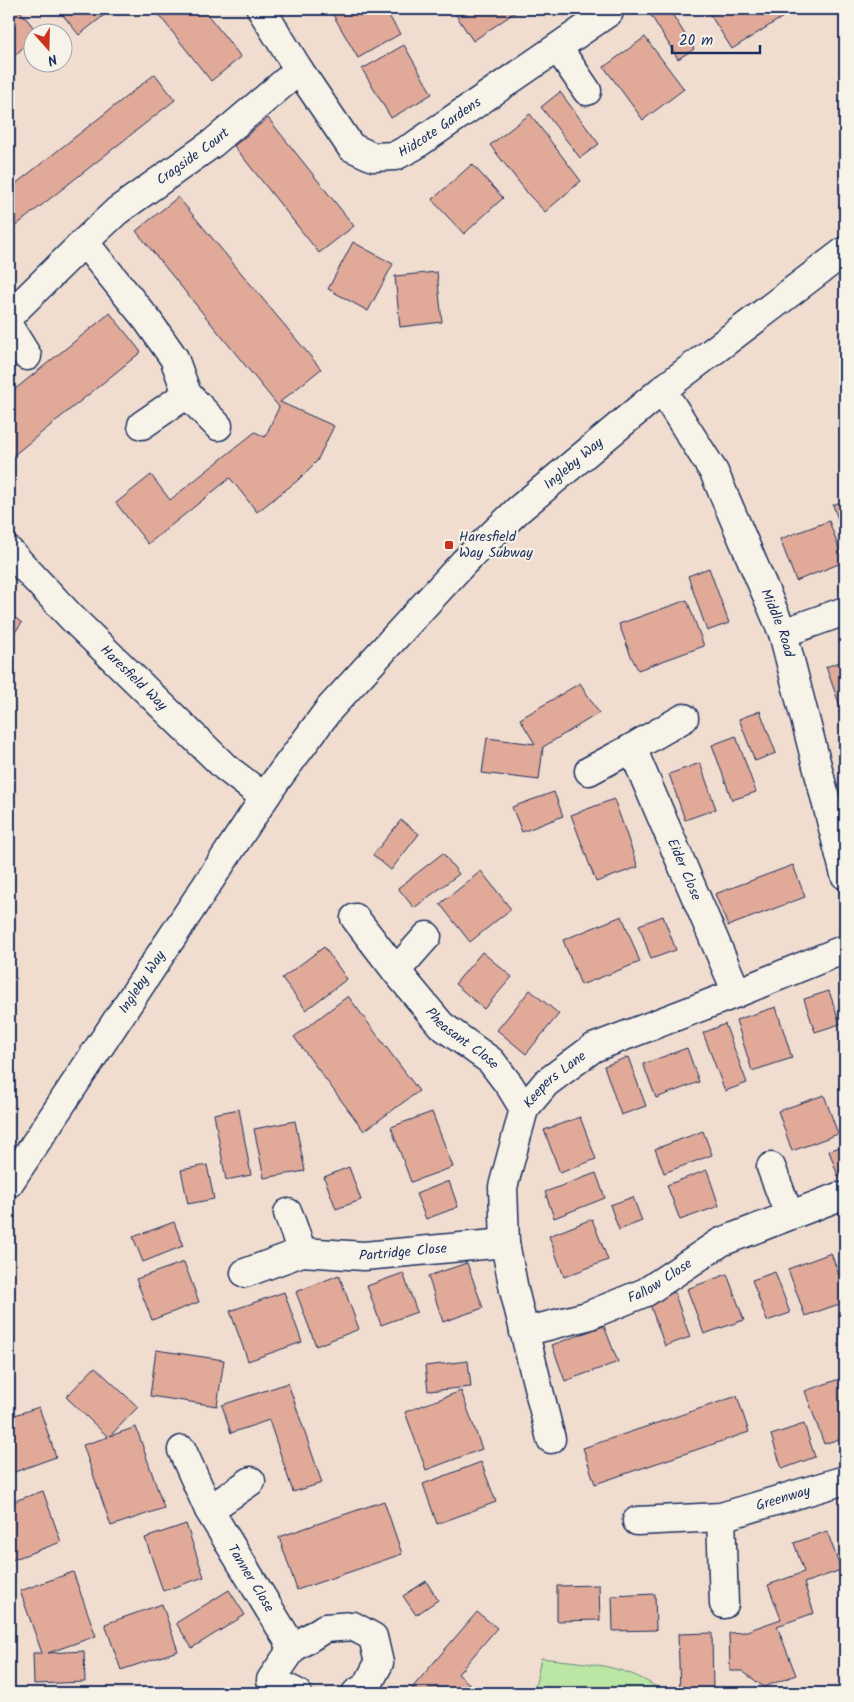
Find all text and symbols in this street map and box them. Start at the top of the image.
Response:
north arrow [22,22,72,72]
scale bar [672,22,759,54]
text: 20 m [679,29,713,53]
text: N [44,47,60,71]
street label: Hidcote Gardens [394,92,486,163]
street label: Cragside Court [152,122,235,191]
street label: Ingleby Way [539,432,609,495]
place label: Haresfield Way Subway [459,526,533,564]
marker: Haresfield Way Subway [443,539,455,551]
street label: Middle Road [754,585,800,661]
street label: Haresfield Way [95,640,173,716]
street label: Eider Close [661,835,707,905]
street label: Ingleby Way [113,946,171,1018]
street label: Pheasant Close [420,1003,505,1074]
street label: Keepers Lane [518,1045,591,1113]
street label: Partridge Close [358,1237,449,1267]
street label: Fallow Close [624,1253,697,1309]
street label: Greenway [753,1480,814,1517]
street label: Tanner Close [222,1540,280,1617]

